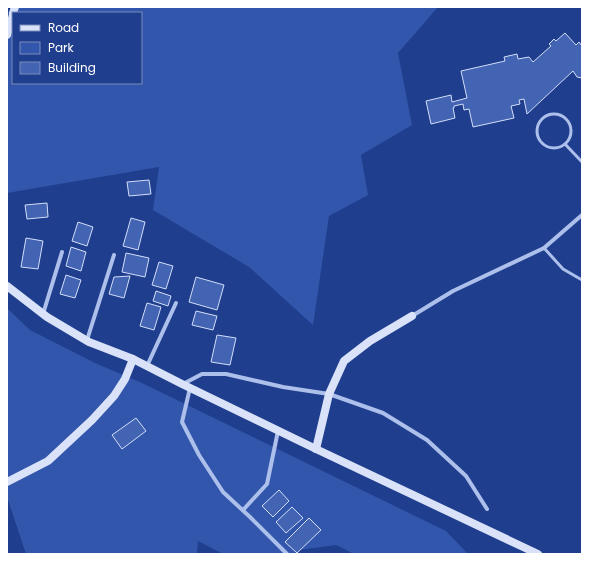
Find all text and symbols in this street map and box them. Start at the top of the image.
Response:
legend [12,12,142,84]
text: Road [48,19,79,36]
text: Park [48,39,75,56]
text: Building [48,59,96,76]

